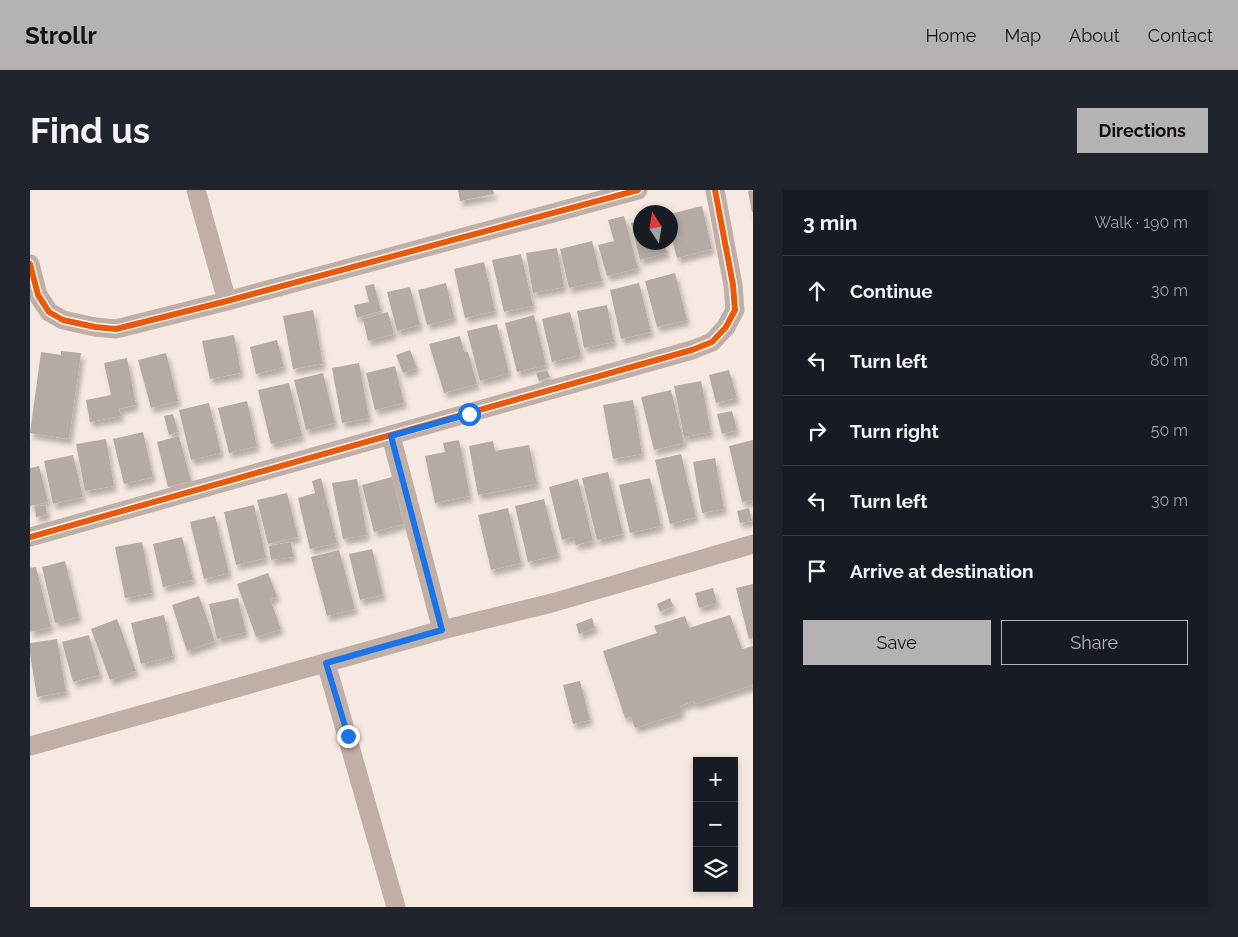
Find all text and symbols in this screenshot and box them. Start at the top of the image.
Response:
text: Strollr [25,21,97,50]
text: Home [925,25,976,46]
text: Map [1004,25,1041,46]
text: About [1069,25,1120,46]
text: Contact [1148,25,1213,46]
button: Directions [1077,108,1208,153]
text: Find us [30,110,150,151]
north arrow [633,205,678,250]
text: 3 min [803,210,857,235]
text: Walk · 190 m [1095,213,1188,232]
icon: ahead [803,277,831,305]
text: Continue [850,280,933,302]
text: 30 m [1151,281,1188,300]
icon: left [803,347,831,375]
text: Turn left [850,350,927,372]
text: 80 m [1150,351,1188,370]
route start [458,403,481,426]
icon: right [803,417,831,445]
text: Turn right [850,420,939,442]
text: 50 m [1151,421,1188,440]
icon: left [803,487,831,515]
text: Turn left [850,490,927,512]
text: 30 m [1151,491,1188,510]
icon: arrive [803,557,831,585]
text: Arrive at destination [850,560,1034,582]
button: Save [803,620,991,665]
button: Share [1001,620,1188,665]
route end [337,725,360,748]
map controls [693,757,738,892]
button: + [693,757,738,802]
button: − [693,802,738,847]
button: layers [693,847,738,892]

